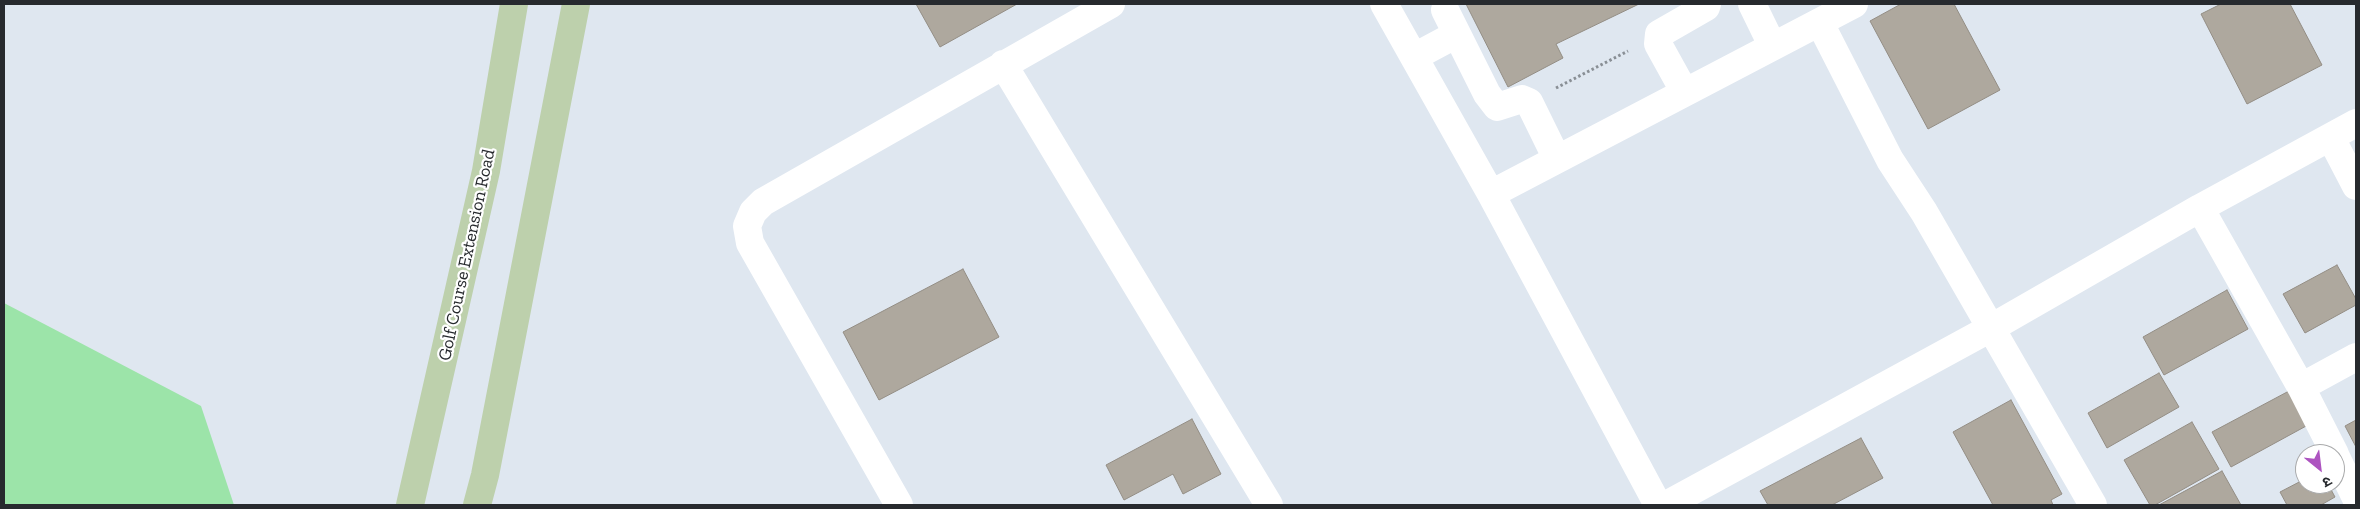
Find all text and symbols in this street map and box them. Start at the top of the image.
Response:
street label: Golf Course Extension Road [434,147,500,363]
north arrow [2295,444,2345,494]
text: उ [2319,472,2335,491]

